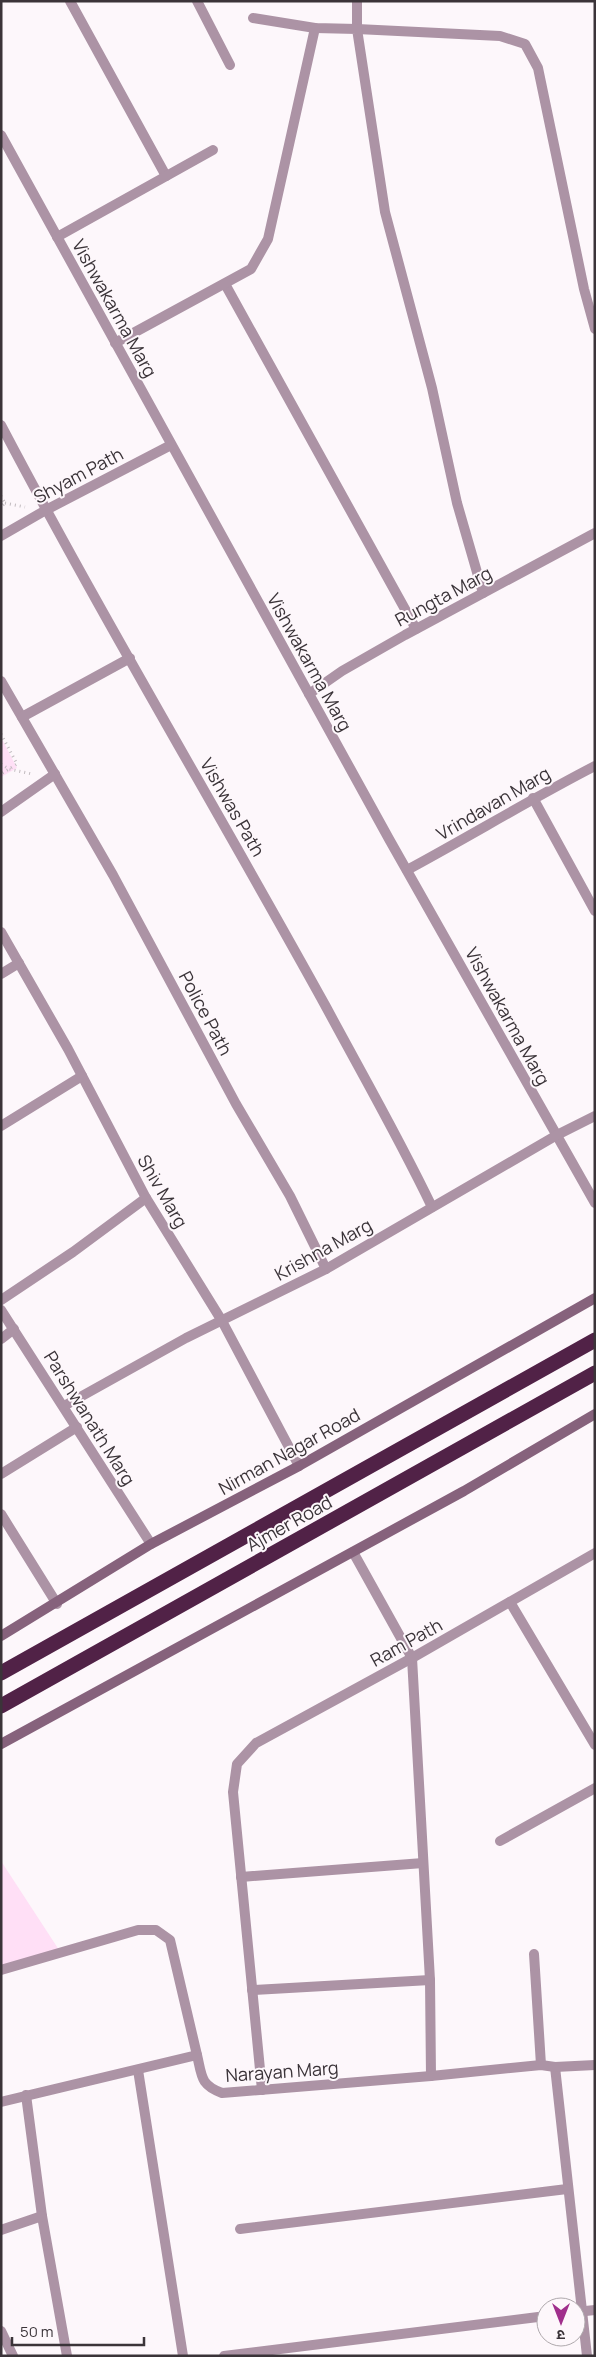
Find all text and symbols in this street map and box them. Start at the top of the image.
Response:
street label: Vishwakarma Marg [67,235,163,381]
street label: Shyam Path [29,441,127,509]
street label: Rungta Marg [391,560,495,632]
street label: Vishwakarma Marg [262,589,358,735]
street label: Vishwas Path [195,754,271,860]
street label: Vrindavan Marg [432,761,554,845]
street label: Vishwakarma Marg [460,943,556,1089]
street label: Police Path [174,967,238,1059]
street label: Shiv Marg [132,1150,194,1232]
street label: Krishna Marg [270,1212,376,1286]
street label: Parshwanath Marg [39,1346,141,1490]
street label: Nirman Nagar Road [214,1402,364,1500]
street label: Ajmer Road [242,1490,336,1556]
street label: Ram Path [366,1612,446,1672]
street label: Narayan Marg [225,2055,339,2087]
north arrow [536,2297,586,2347]
scale bar [12,2314,145,2346]
text: 50 m [20,2321,54,2342]
text: उ [556,2326,565,2345]

